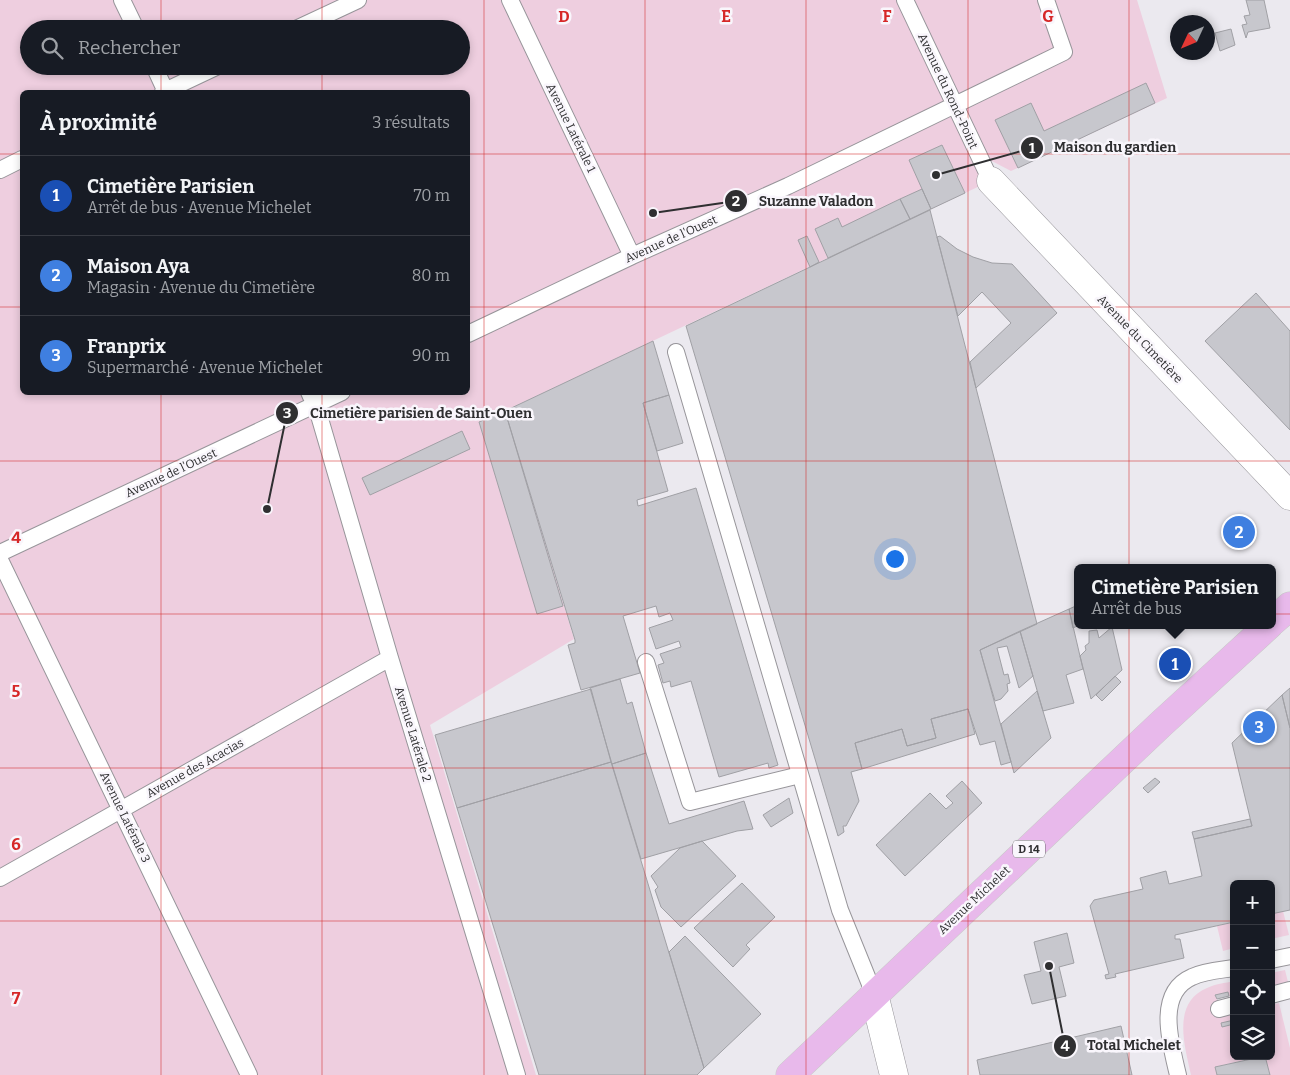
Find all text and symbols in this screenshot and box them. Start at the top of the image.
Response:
text: D [558,7,570,26]
text: E [721,7,731,26]
text: F [883,7,892,26]
text: G [1042,7,1054,26]
north arrow [1170,15,1215,60]
search box [20,20,470,75]
street label: Avenue du Rond-Point [915,31,981,151]
icon: search [38,34,66,62]
text: Rechercher [78,36,180,59]
street label: Avenue Latérale 1 [543,81,599,175]
text: À proximité [40,110,157,136]
text: 3 résultats [372,113,450,132]
callout: Maison du gardien [1019,133,1187,162]
text: 1 [1029,139,1036,157]
text: Maison du gardien [1054,139,1176,156]
text: Cimetière Parisien [87,175,254,198]
text: 1 [53,186,59,205]
text: 70 m [414,186,450,205]
callout: Suzanne Valadon [724,186,883,215]
text: 2 [732,192,740,210]
text: Suzanne Valadon [759,193,873,210]
text: Arrêt de bus · Avenue Michelet [87,198,312,217]
street label: Avenue de l'Ouest [623,212,720,266]
text: Maison Aya [87,255,190,278]
text: 2 [51,266,61,285]
text: 80 m [412,266,450,285]
text: Magasin · Avenue du Cimetière [87,278,315,297]
street label: Avenue du Cimetière [1094,292,1186,386]
text: Franprix [87,335,166,358]
text: 3 [51,346,61,365]
text: 90 m [412,346,450,365]
text: Supermarché · Avenue Michelet [87,358,323,377]
callout: Cimetière parisien de Saint-Ouen [275,398,542,427]
text: 3 [283,404,291,422]
text: Cimetière parisien de Saint-Ouen [310,405,532,422]
street label: Avenue de l'Ouest [123,445,220,500]
pin: 2 [1223,513,1255,551]
text: 4 [11,528,21,547]
your location [882,546,908,572]
popup [1074,564,1276,629]
text: Cimetière Parisien [1091,576,1259,599]
text: Arrêt de bus [1091,599,1182,618]
pin: 1 [1159,645,1191,683]
text: 5 [12,682,21,701]
street label: Avenue Latérale 2 [392,685,434,783]
pin: 3 [1243,708,1275,746]
street label: Avenue des Acacias [144,735,246,801]
street label: Avenue Latérale 3 [97,769,153,865]
text: 6 [11,835,21,854]
road number: D 14 [1013,841,1045,858]
street label: Avenue Michelet [935,863,1013,937]
map controls [1230,880,1275,1060]
button: + [1230,880,1275,925]
button: − [1230,925,1275,970]
button: locate [1230,970,1275,1015]
text: 7 [12,989,21,1008]
button: layers [1230,1015,1275,1060]
callout: Total Michelet [1052,1031,1191,1060]
text: 4 [1060,1037,1070,1055]
text: Total Michelet [1087,1037,1182,1054]

